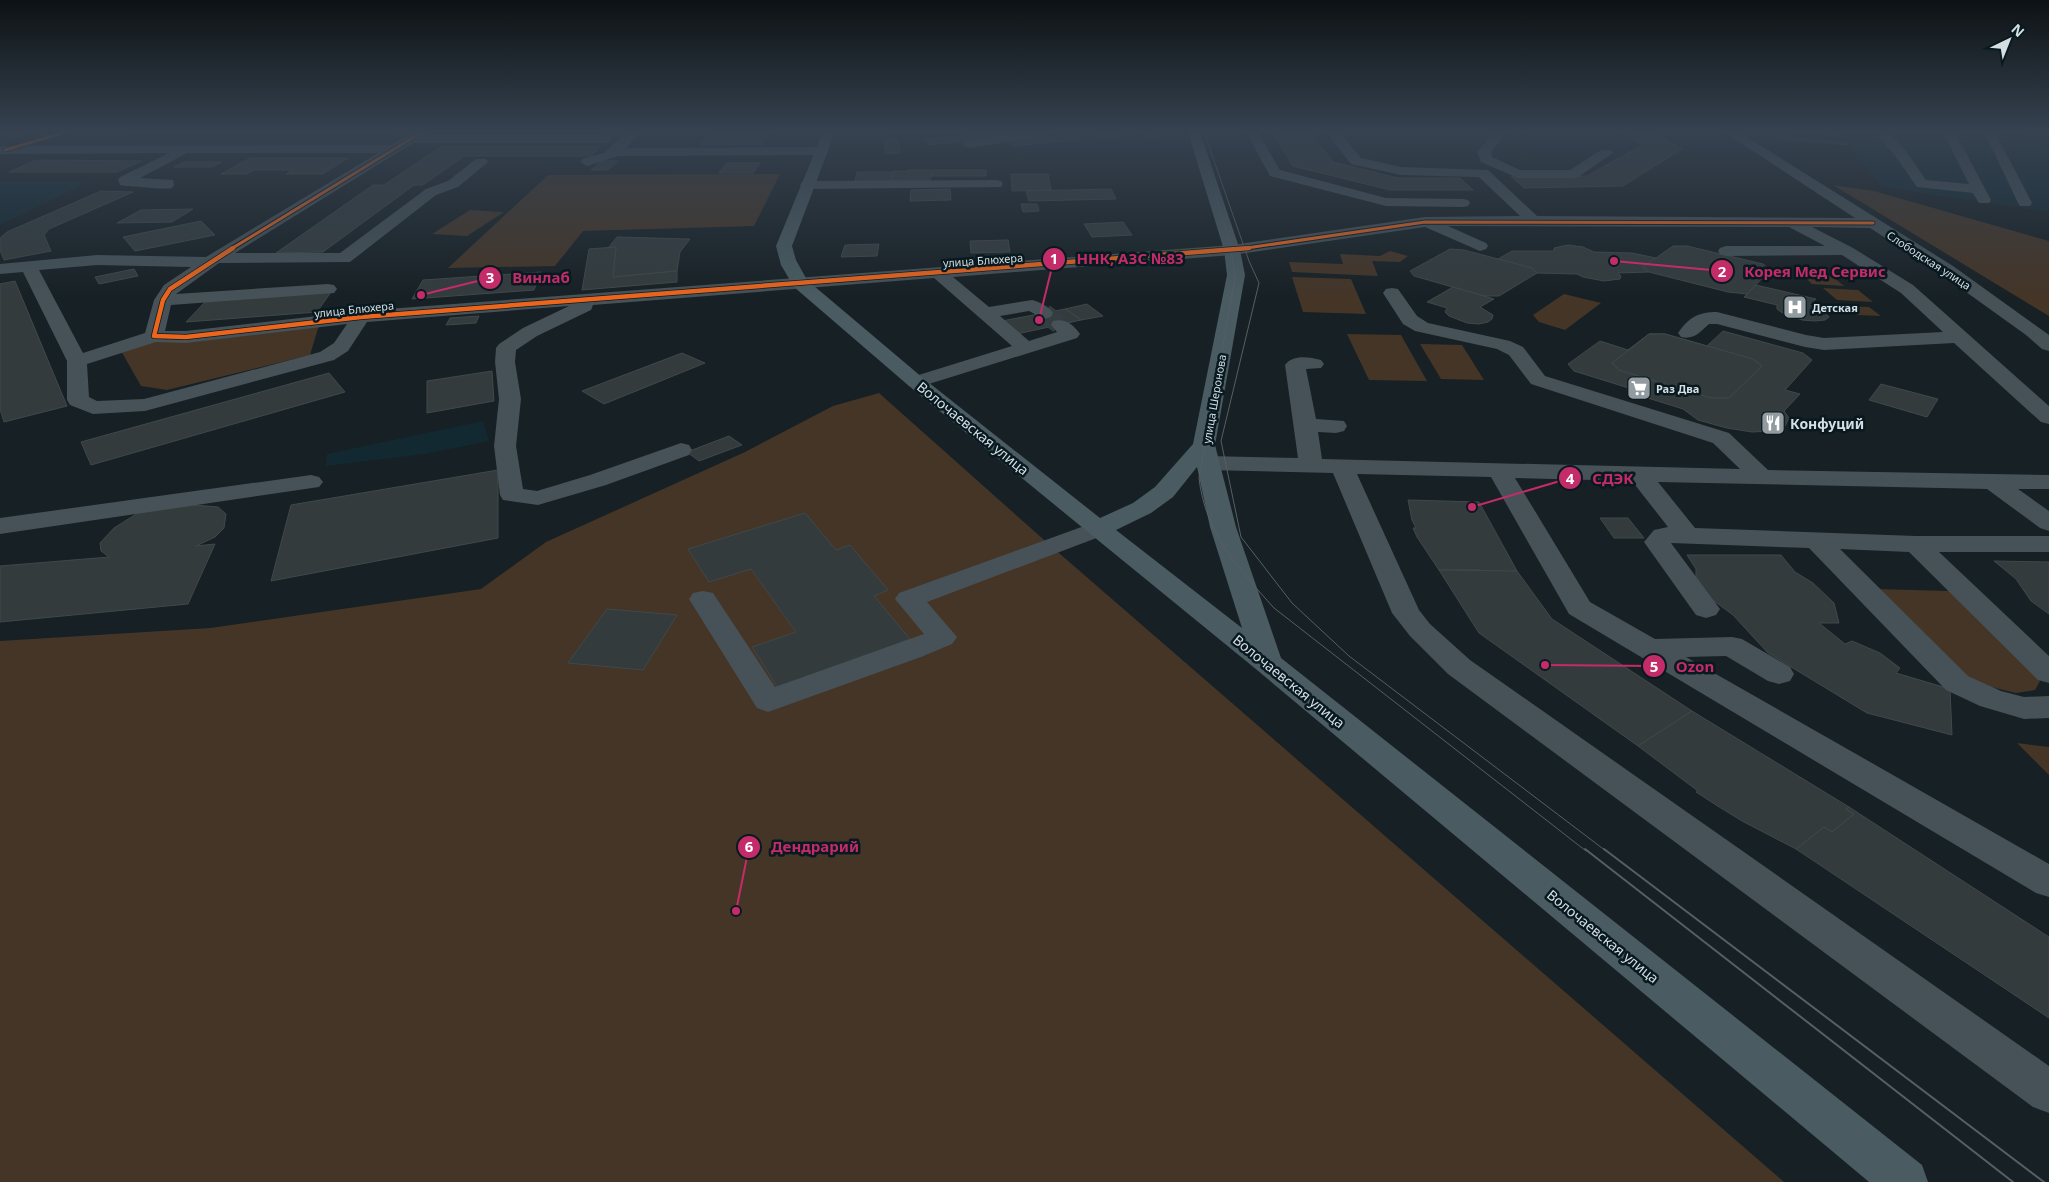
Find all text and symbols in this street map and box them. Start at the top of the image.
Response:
north arrow [1984,15,2034,65]
text: N [2008,19,2029,41]
street label: Слободская улица [1884,227,1974,293]
callout: ННК, АЗС №83 [1042,244,1194,274]
text: 1 [1050,248,1058,268]
text: ННК, АЗС №83 [1076,248,1184,268]
street label: улица Блюхера [943,250,1023,270]
callout: Корея Мед Сервис [1709,256,1896,286]
text: 2 [1718,261,1727,281]
text: Корея Мед Сервис [1744,261,1886,281]
callout: Винлаб [477,263,580,293]
text: 3 [486,267,494,287]
text: Винлаб [512,267,570,287]
hospital icon: Детская [1782,294,1808,320]
street label: улица Блюхера [313,297,395,321]
place label: Детская [1812,300,1858,315]
street label: улица Шеронова [1199,353,1229,445]
supermarket icon: Раз Два [1626,375,1652,401]
street label: Волочаевская улица [913,377,1033,479]
place label: Раз Два [1656,381,1699,396]
restaurant icon: Конфуций [1760,410,1786,436]
place label: Конфуций [1790,414,1864,433]
callout: СДЭК [1558,463,1644,493]
text: 4 [1566,468,1575,488]
text: СДЭК [1592,468,1634,488]
street label: Волочаевская улица [1229,630,1349,732]
callout: Ozon [1641,651,1725,681]
text: 5 [1650,656,1658,676]
text: Ozon [1676,656,1714,676]
callout: Дендрарий [736,832,869,862]
text: 6 [745,836,754,856]
text: Дендрарий [771,836,859,856]
street label: Волочаевская улица [1543,885,1663,987]

